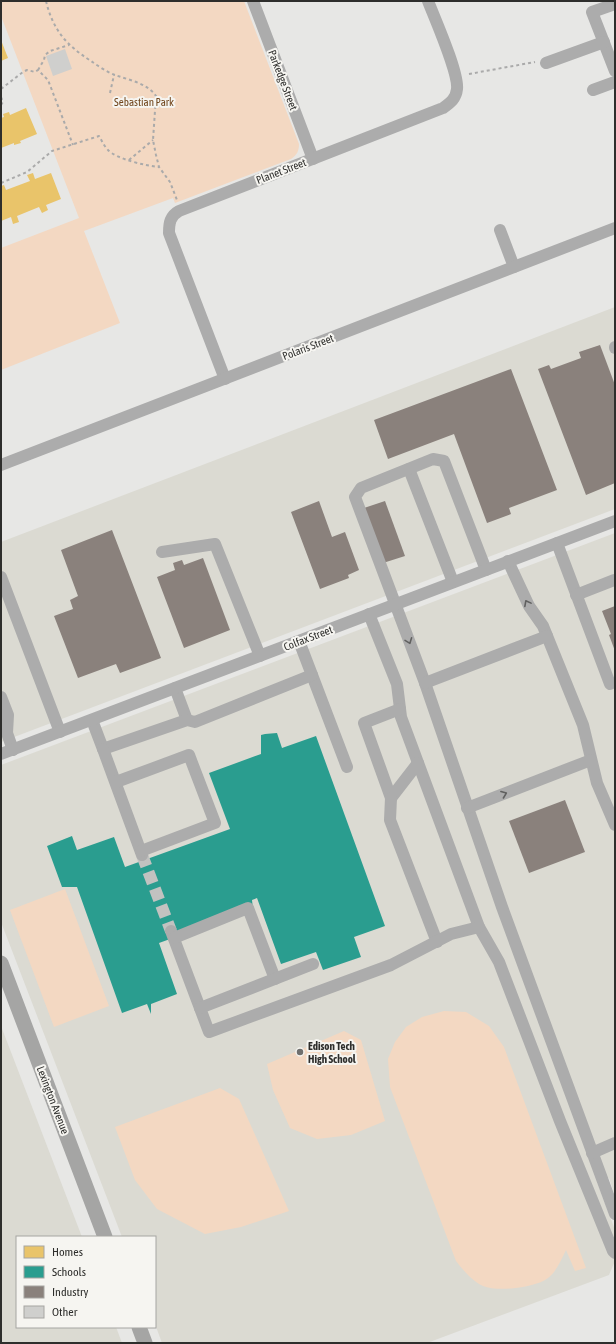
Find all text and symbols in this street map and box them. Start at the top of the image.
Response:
street label: Parkedge Street [266,48,300,112]
park label: Sebastian Park [114,96,174,108]
street label: Planet Street [254,156,308,186]
street label: Polaris Street [281,332,335,362]
one-way arrow [525,600,532,607]
street label: Colfax Street [282,623,334,653]
one-way arrow [405,637,413,644]
one-way arrow [500,790,507,798]
place label: Edison Tech High School [308,1040,357,1065]
marker: Edison Tech High School [295,1047,305,1057]
street label: Lexington Avenue [35,1064,71,1136]
legend [16,1236,156,1328]
text: Homes [52,1245,83,1259]
text: Schools [52,1265,86,1279]
text: Industry [52,1285,89,1299]
text: Other [52,1305,78,1319]

